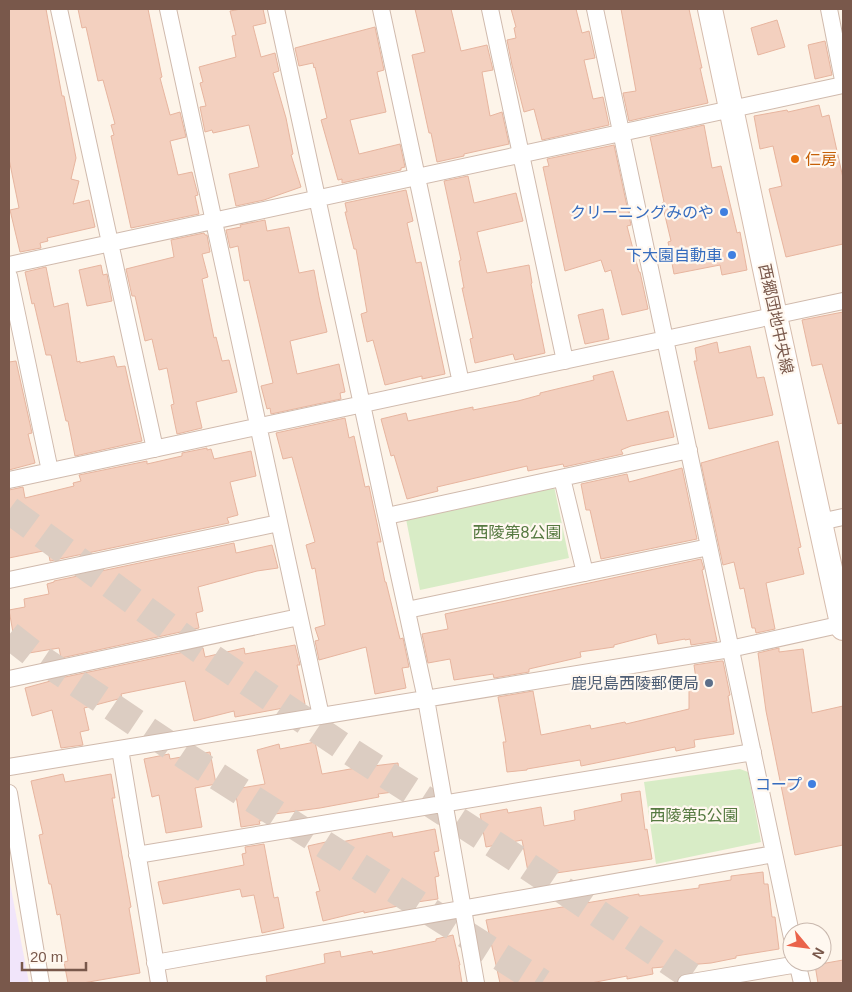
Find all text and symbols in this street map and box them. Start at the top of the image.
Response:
place label: 仁房 [805,151,837,168]
marker: 仁房 [789,153,801,165]
place label: クリーニングみのや [570,204,714,221]
marker: クリーニングみのや [718,206,730,218]
place label: 下大園自動車 [626,247,722,264]
marker: 下大園自動車 [726,249,738,261]
street label: 西郷団地中央線 [756,262,796,376]
park label: 西陵第8公園 [473,524,561,541]
place label: 鹿児島西陵郵便局 [571,675,699,692]
marker: 鹿児島西陵郵便局 [703,677,715,689]
place label: コープ [755,776,802,793]
marker: コープ [806,778,818,790]
park label: 西陵第5公園 [650,807,738,824]
north arrow [782,922,832,972]
scale bar [22,940,86,972]
text: N [809,945,828,962]
text: 20 m [30,948,63,965]

